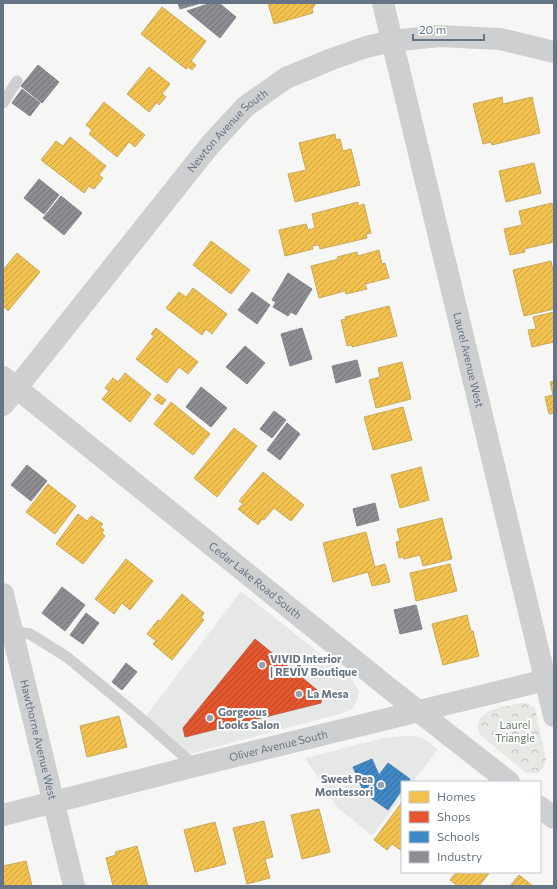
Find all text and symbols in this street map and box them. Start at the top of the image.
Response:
scale bar [413,16,484,42]
text: 20 m [419,22,446,36]
street label: Newton Avenue South [184,86,270,174]
street label: Laurel Avenue West [451,311,487,409]
street label: Cedar Lake Road South [206,539,305,621]
place label: VIVID Interior | REVĪV Boutique [270,652,357,678]
marker: VIVID Interior | REVĪV Boutique [257,660,267,670]
street label: Hawthorne Avenue West [18,678,60,802]
place label: La Mesa [307,687,349,700]
marker: La Mesa [294,689,304,699]
place label: Gorgeous Looks Salon [218,705,279,731]
marker: Gorgeous Looks Salon [205,713,215,723]
park label: Laurel Triangle [495,718,535,744]
street label: Oliver Avenue South [228,727,329,763]
place label: Sweet Pea Montessori [315,772,373,798]
marker: Sweet Pea Montessori [376,780,386,790]
legend [401,781,541,873]
text: Homes [437,789,475,803]
text: Shops [437,809,471,823]
text: Schools [437,829,480,843]
text: Industry [437,849,482,863]

